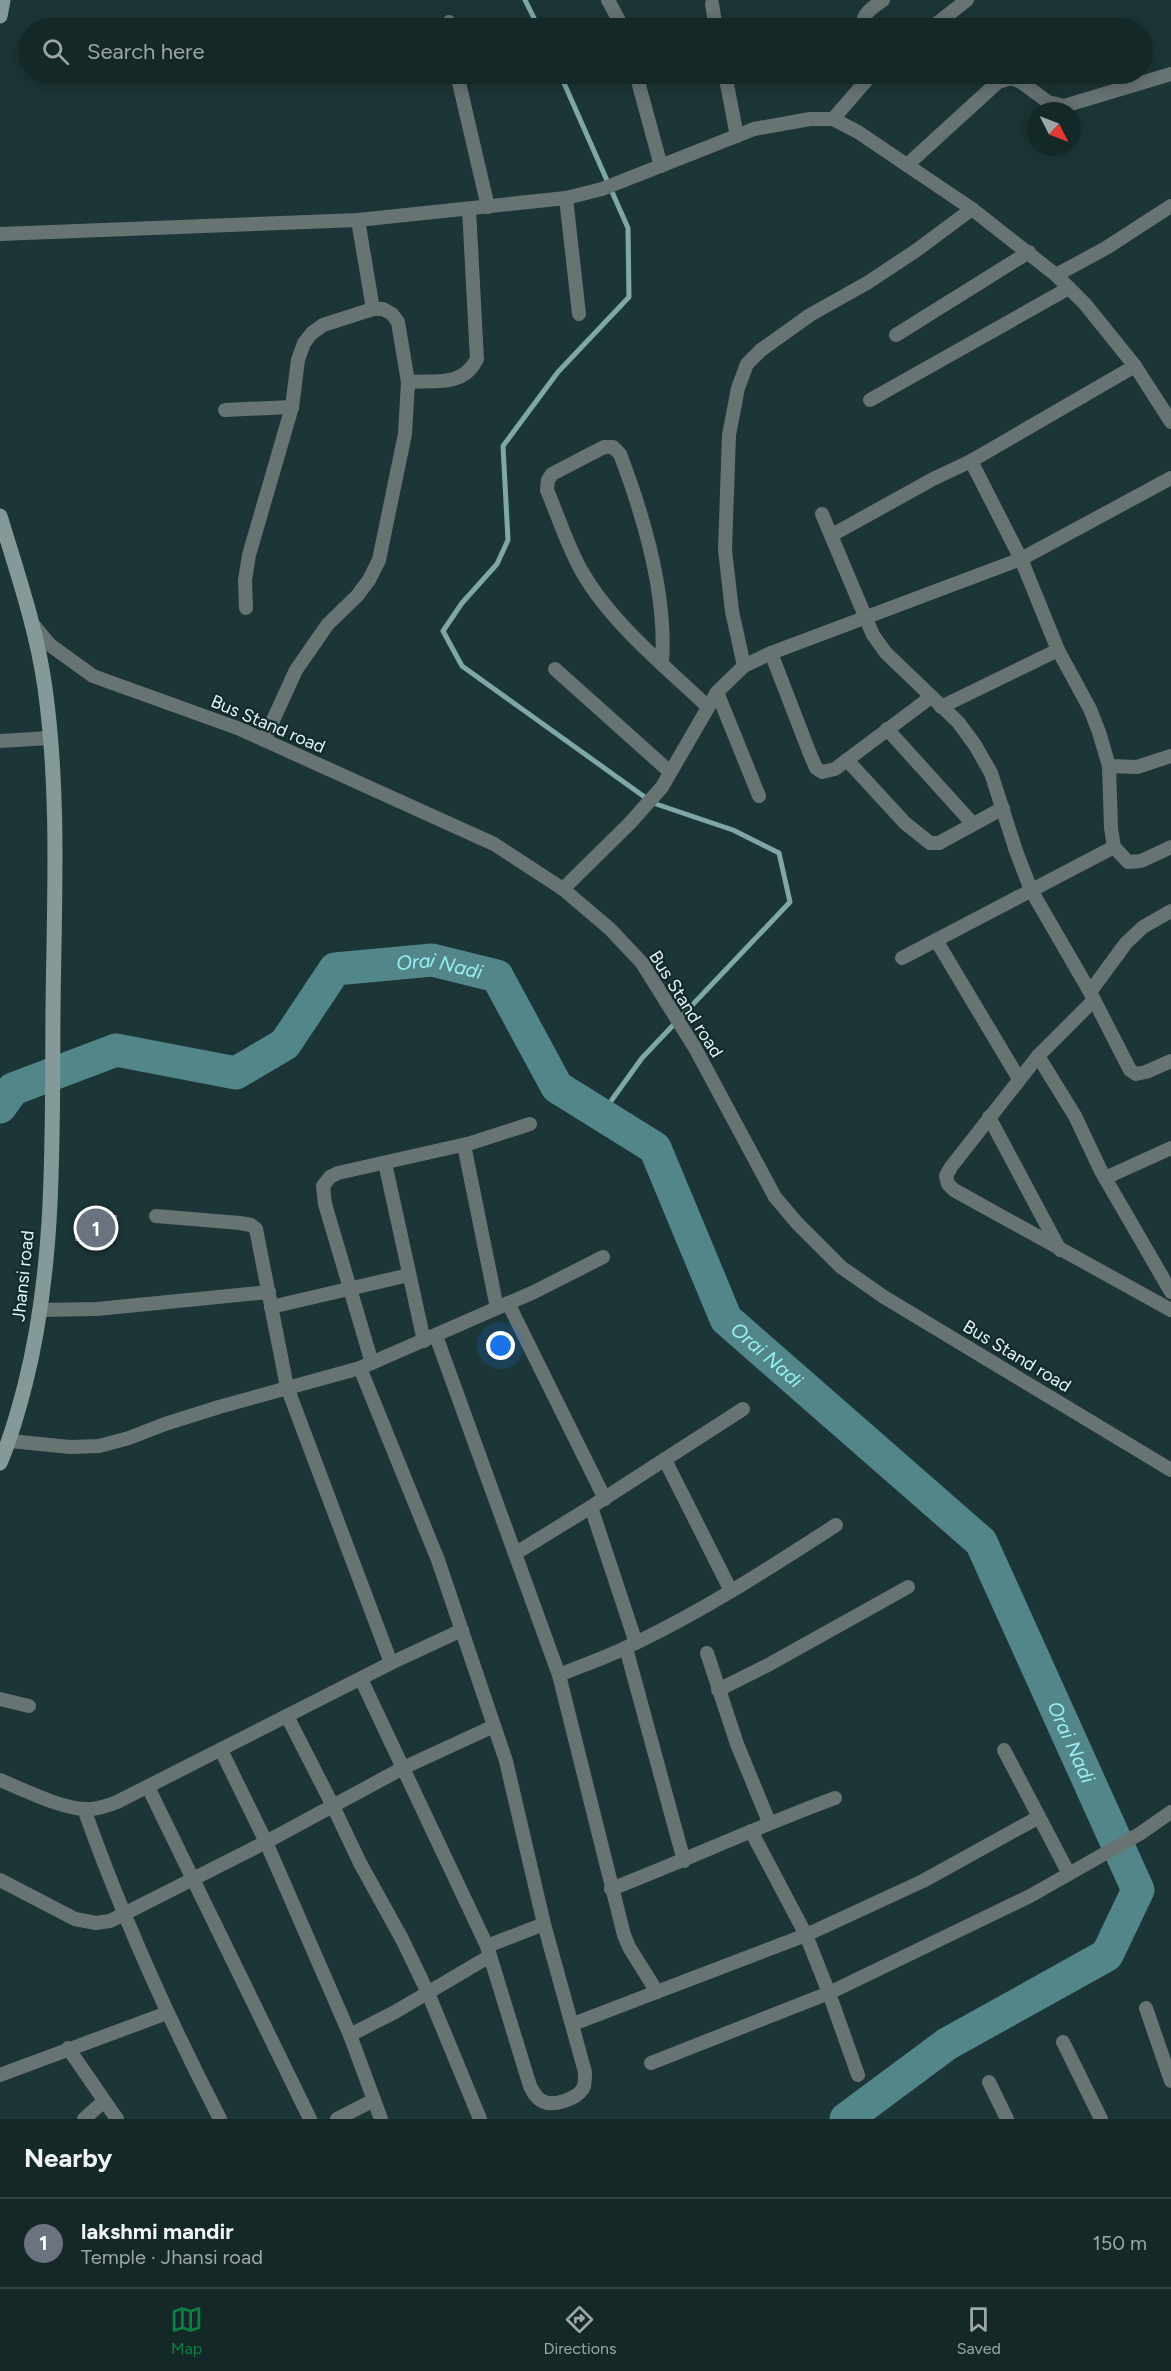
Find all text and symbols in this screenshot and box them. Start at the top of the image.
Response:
search box [18,18,1153,84]
icon: search [39,35,72,68]
text: Search here [87,38,205,65]
north arrow [1027,102,1081,156]
street label: Bus Stand road [207,690,329,758]
street label: Bus Stand road [644,946,728,1062]
water label: Orai Nadi [395,948,485,984]
pin: 1 [76,1206,116,1250]
street label: Jhansi road [7,1229,39,1323]
street label: Bus Stand road [959,1315,1075,1397]
water label: Orai Nadi [726,1317,808,1393]
your location [486,1331,515,1360]
water label: Orai Nadi [1042,1697,1100,1787]
text: Nearby [24,2142,112,2174]
text: lakshmi mandir [81,2218,234,2245]
text: 1 [39,2231,48,2255]
text: 150 m [1092,2231,1147,2255]
text: Temple · Jhansi road [81,2245,263,2269]
tab: Map [170,2303,203,2358]
tab: Directions [543,2303,616,2358]
tab: Saved [957,2303,1001,2358]

